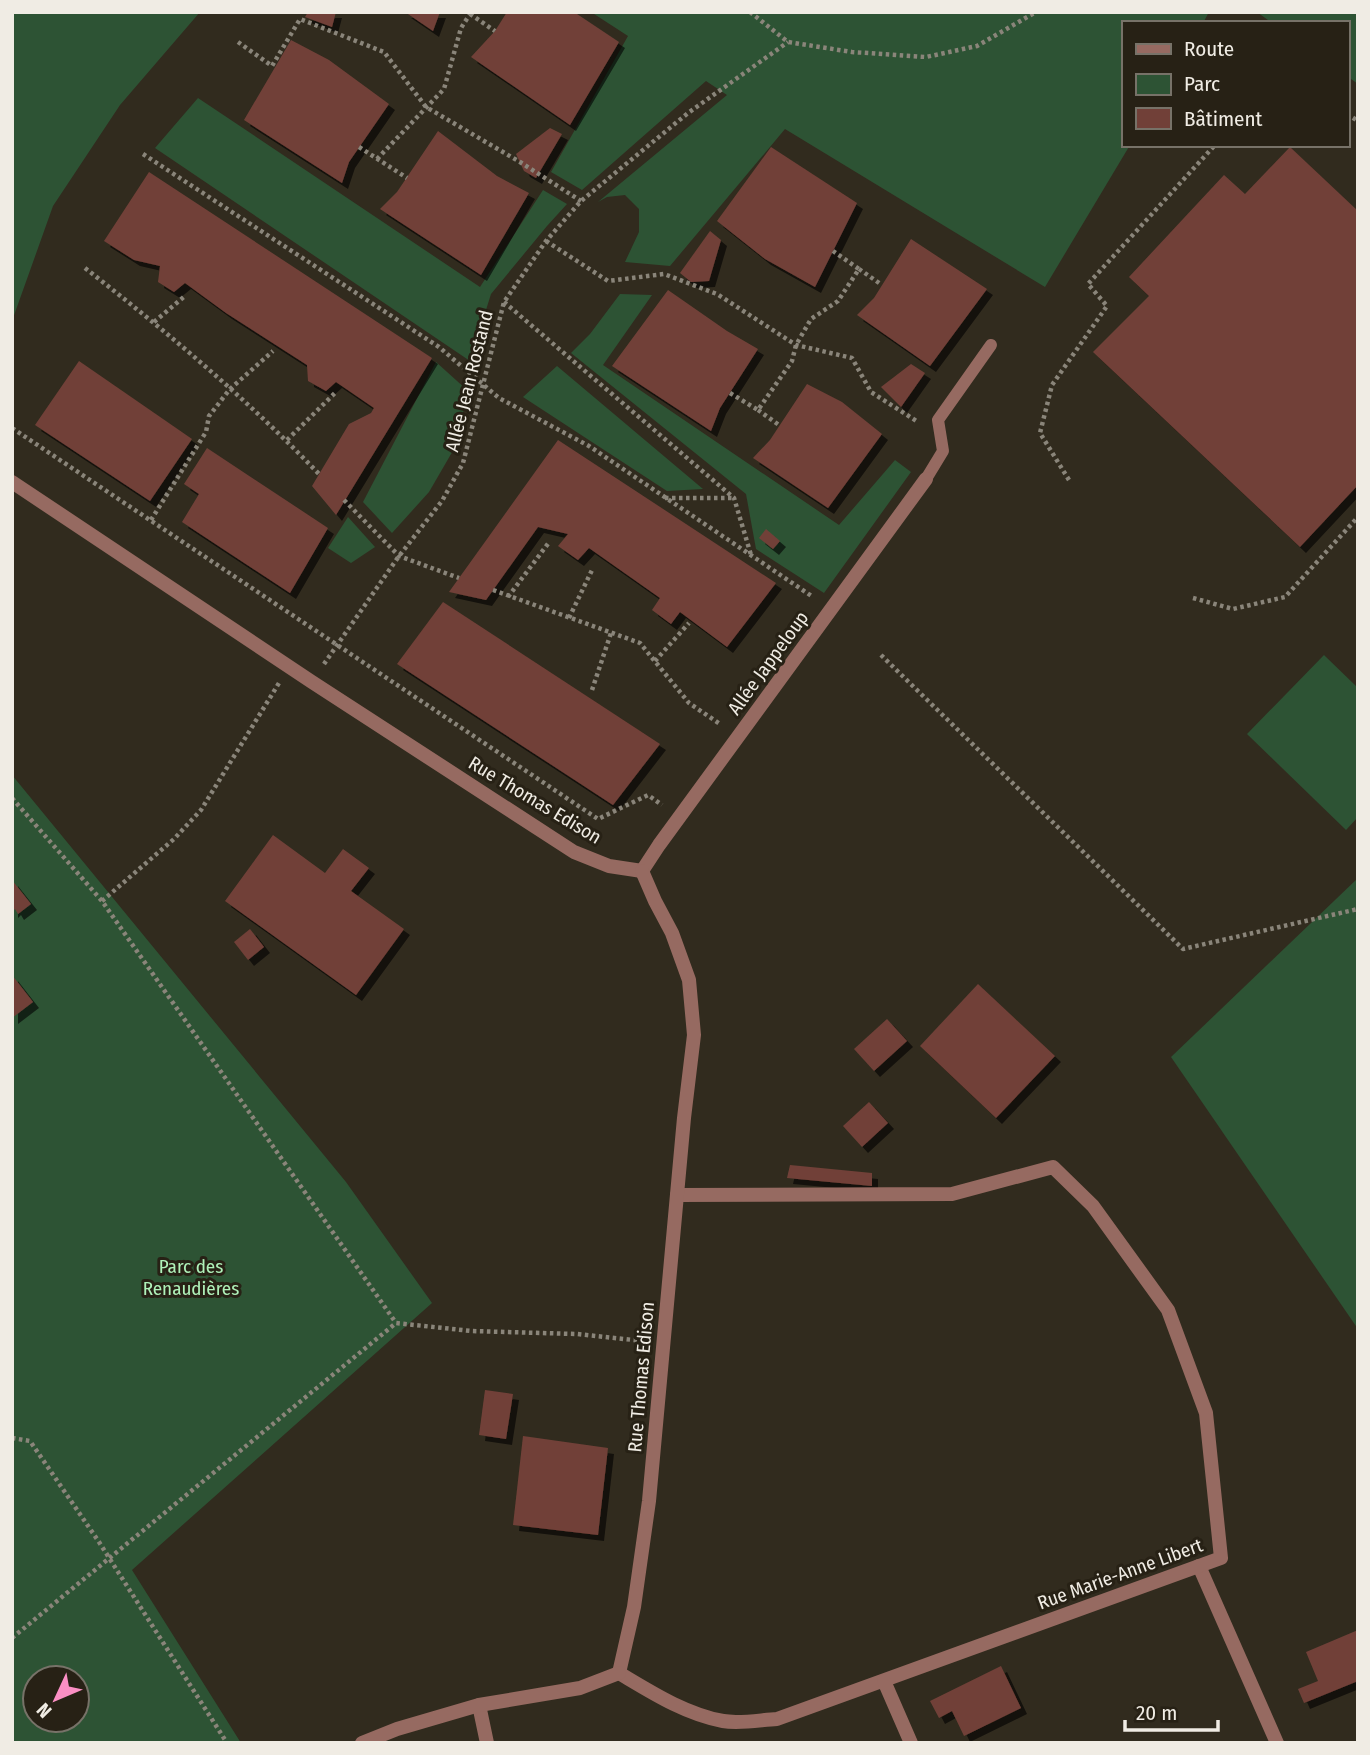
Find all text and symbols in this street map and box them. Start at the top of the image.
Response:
legend [1122,21,1349,147]
text: Route [1184,36,1234,62]
text: Parc [1184,71,1220,97]
text: Bâtiment [1184,106,1263,132]
street label: Allée Jean Rostand [440,308,498,454]
street label: Allée Jappeloup [723,607,813,719]
street label: Rue Thomas Edison [464,751,606,849]
park label: Parc des Renaudières [143,1255,239,1300]
street label: Rue Thomas Edison [623,1301,659,1453]
street label: Rue Marie-Anne Libert [1034,1533,1206,1615]
north arrow [21,1664,91,1734]
scale bar [1125,1688,1218,1732]
text: N [32,1698,56,1723]
text: 20 m [1136,1700,1177,1726]

